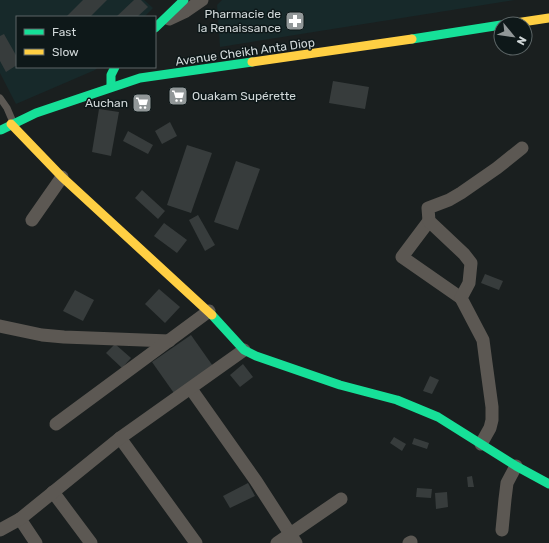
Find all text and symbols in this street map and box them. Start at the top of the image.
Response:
place label: Pharmacie de la Renaissance [198,7,281,35]
pharmacy icon: Pharmacie de la Renaissance [284,10,306,32]
legend [16,16,156,68]
north arrow [493,16,533,56]
text: Fast [52,25,76,39]
text: N [514,34,529,47]
street label: Avenue Cheikh Anta Diop [174,35,316,69]
text: Slow [52,45,79,59]
supermarket icon: Ouakam Supérette [167,85,189,107]
place label: Ouakam Supérette [192,89,296,103]
supermarket icon: Auchan [131,92,153,114]
place label: Auchan [85,96,128,110]

